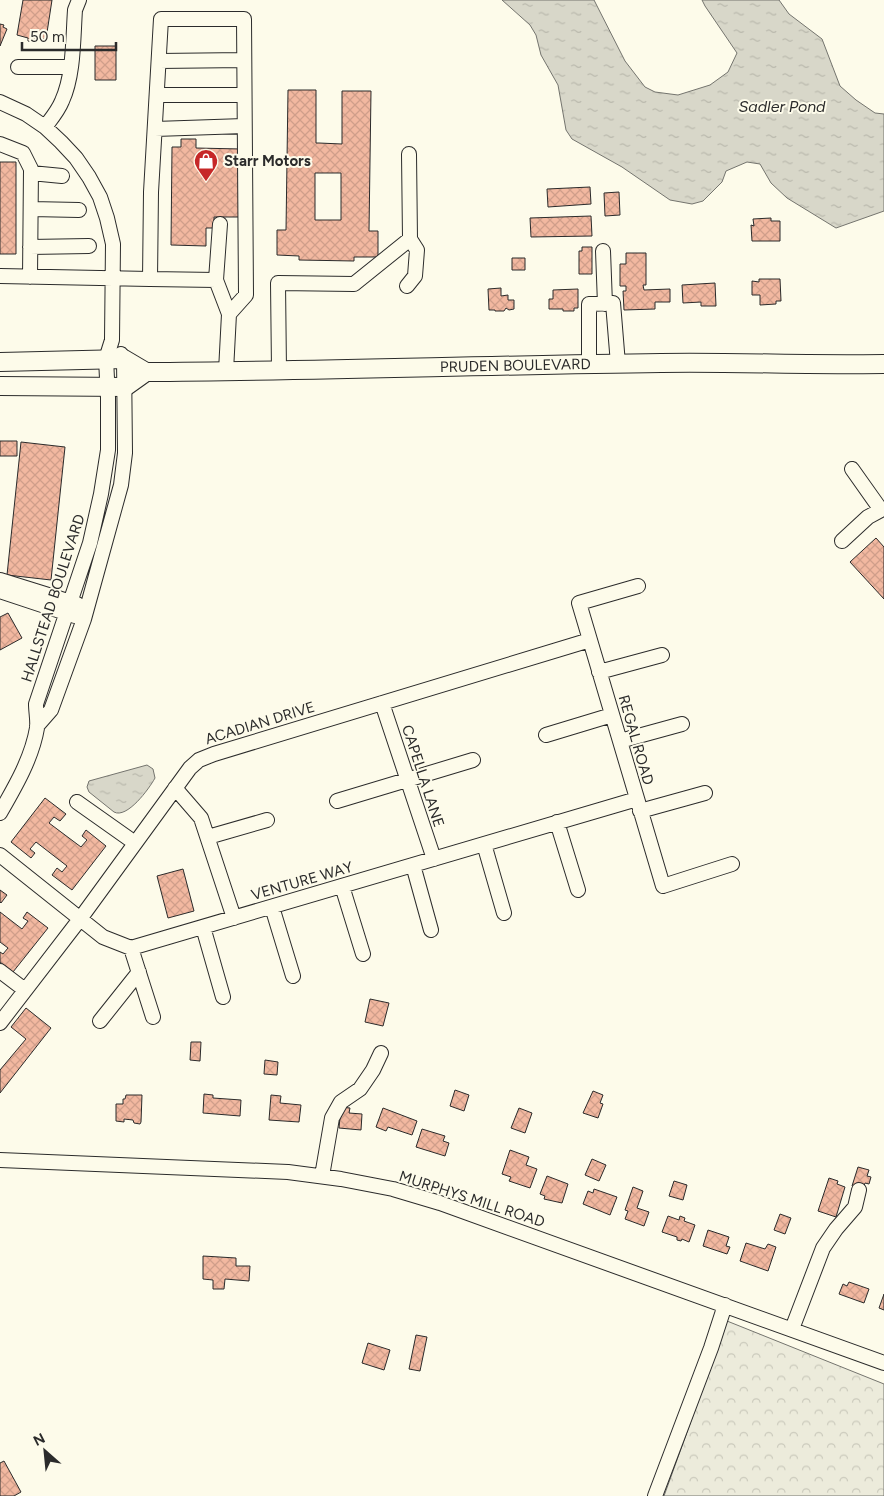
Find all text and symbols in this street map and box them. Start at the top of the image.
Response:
scale bar [22,20,116,52]
text: 50 m [30,28,65,46]
water label: Sadler Pond [738,97,826,116]
shop icon: Starr Motors [193,148,219,182]
place label: Starr Motors [224,152,311,170]
street label: PRUDEN BOULEVARD [440,355,591,376]
street label: HALLSTEAD BOULEVARD [17,512,89,684]
street label: REGAL ROAD [615,693,657,787]
street label: ACADIAN DRIVE [203,698,317,748]
street label: CAPELLA LANE [398,723,448,829]
street label: VENTURE WAY [249,858,355,904]
street label: MURPHYS MILL ROAD [397,1167,547,1231]
north arrow [20,1426,70,1476]
text: N [31,1430,48,1450]

